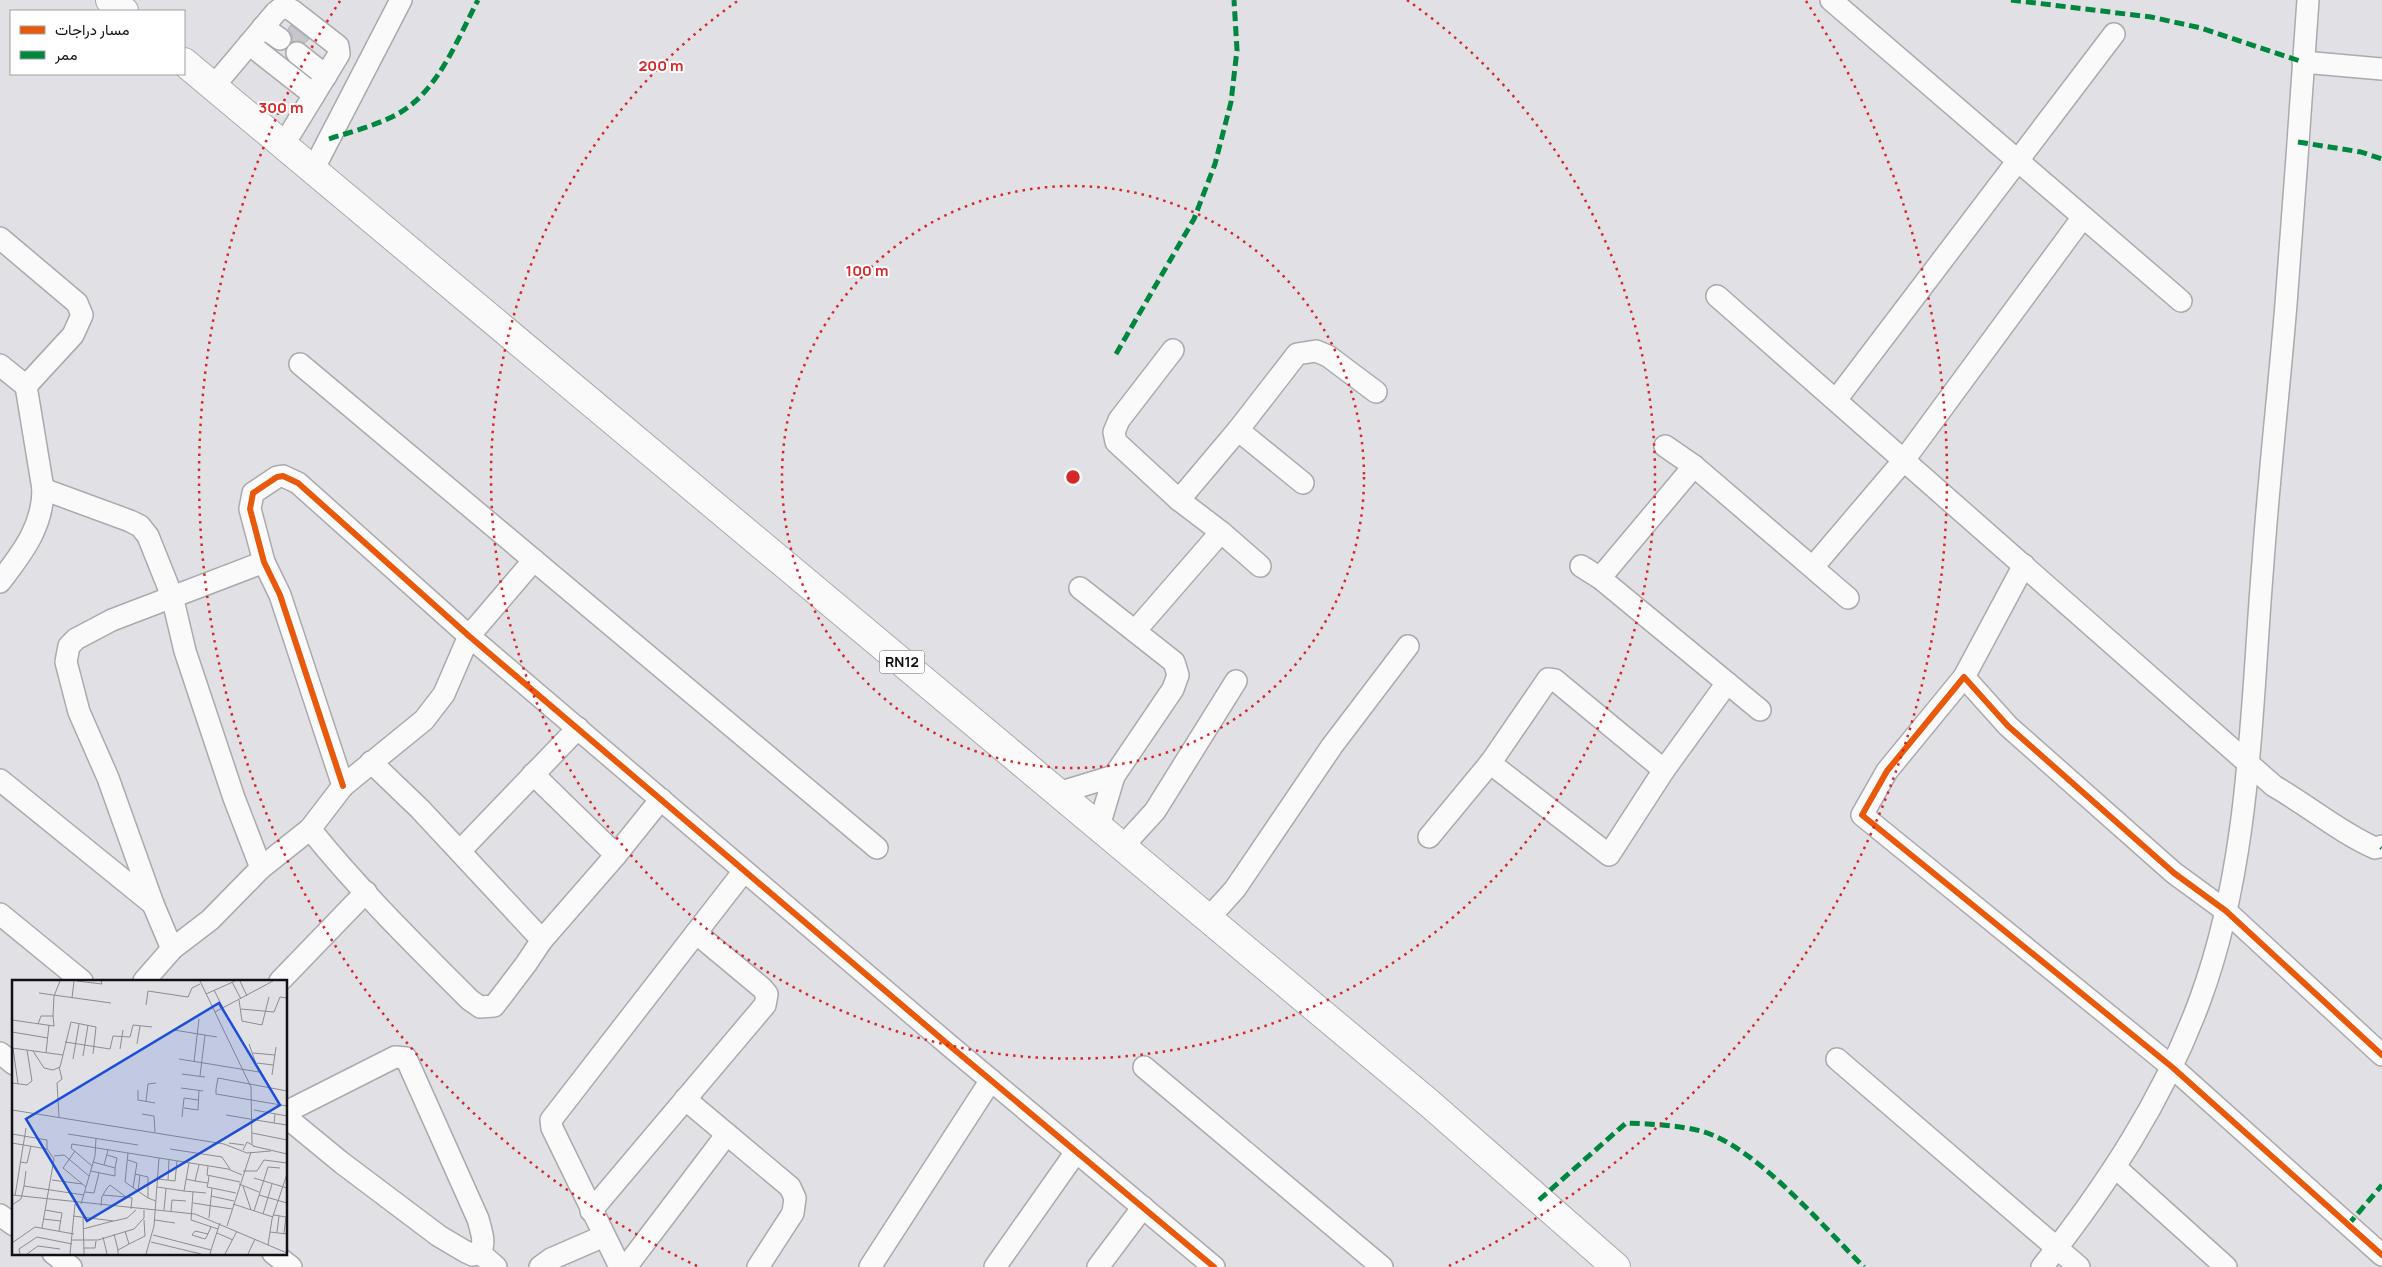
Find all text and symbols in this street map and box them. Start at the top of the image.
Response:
legend [10,10,185,75]
text: مسار دراجات [55,19,130,40]
text: ممر [54,44,77,65]
text: 200 m [638,55,684,76]
text: 300 m [259,97,303,118]
text: 100 m [846,260,888,281]
centre of rings [1064,468,1082,486]
road number: RN12 [880,650,924,674]
inset map [12,980,288,1254]

